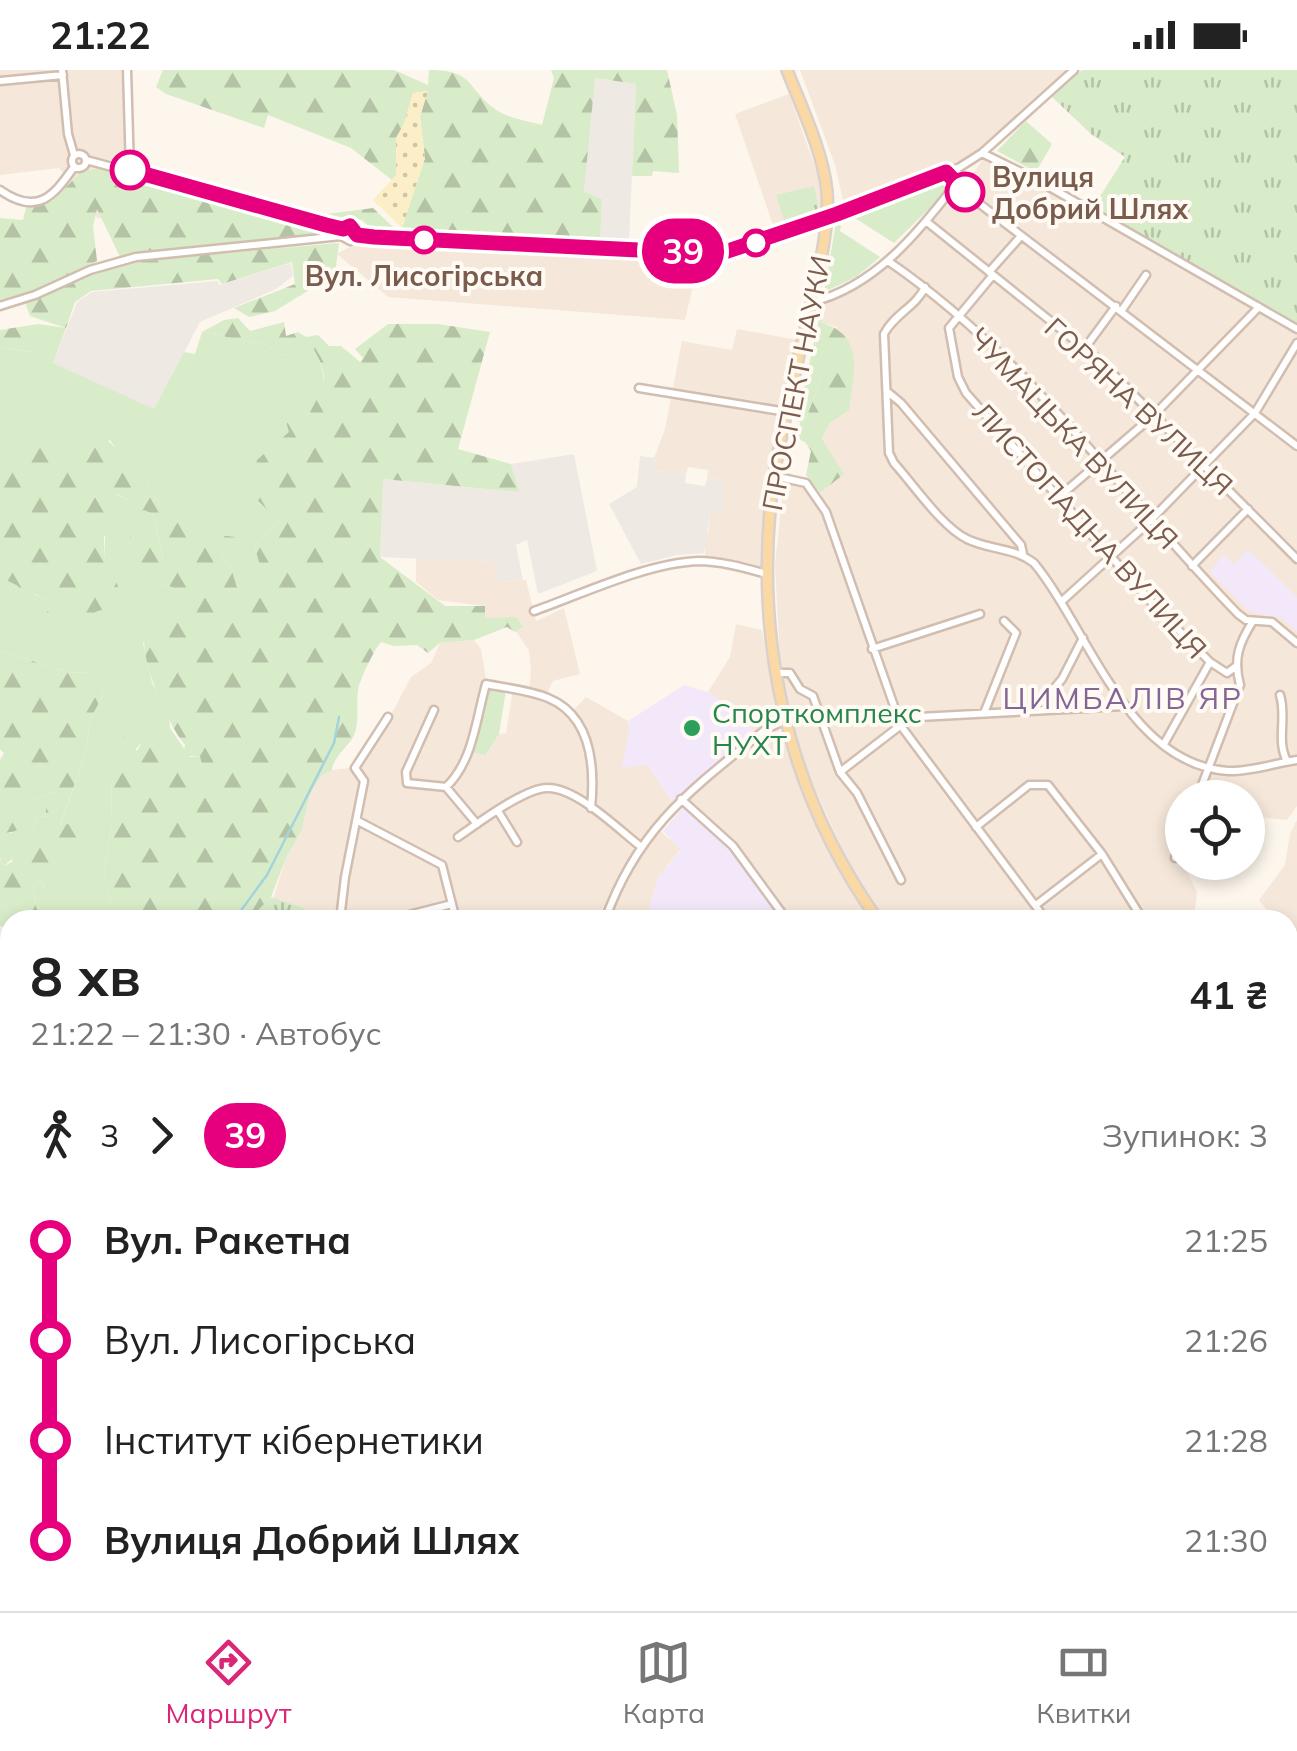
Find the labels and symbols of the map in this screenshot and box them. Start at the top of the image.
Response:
unlabelled marker [111,151,149,189]
place label: Вулиця Добрий Шлях [992,159,1189,226]
marker: Вулиця Добрий Шлях [946,173,984,211]
line badge: 39 [638,218,728,284]
marker: Вул. Лисогірська [411,227,437,253]
unlabelled marker [743,230,769,256]
street label: ПРОСПЕКТ НАУКИ [754,253,838,513]
place label: Вул. Лисогірська [305,258,543,293]
street label: ГОРЯНА ВУЛИЦЯ [1038,310,1240,502]
street label: ЧУМАЦЬКА ВУЛИЦЯ [962,320,1186,556]
street label: ЛИСТОПАДНА ВУЛИЦЯ [966,395,1214,665]
district label: ЦИМБАЛІВ ЯР [1002,679,1244,717]
place label: Спорткомплекс НУХТ [712,695,922,762]
marker: Спорткомплекс НУХТ [681,717,703,739]

